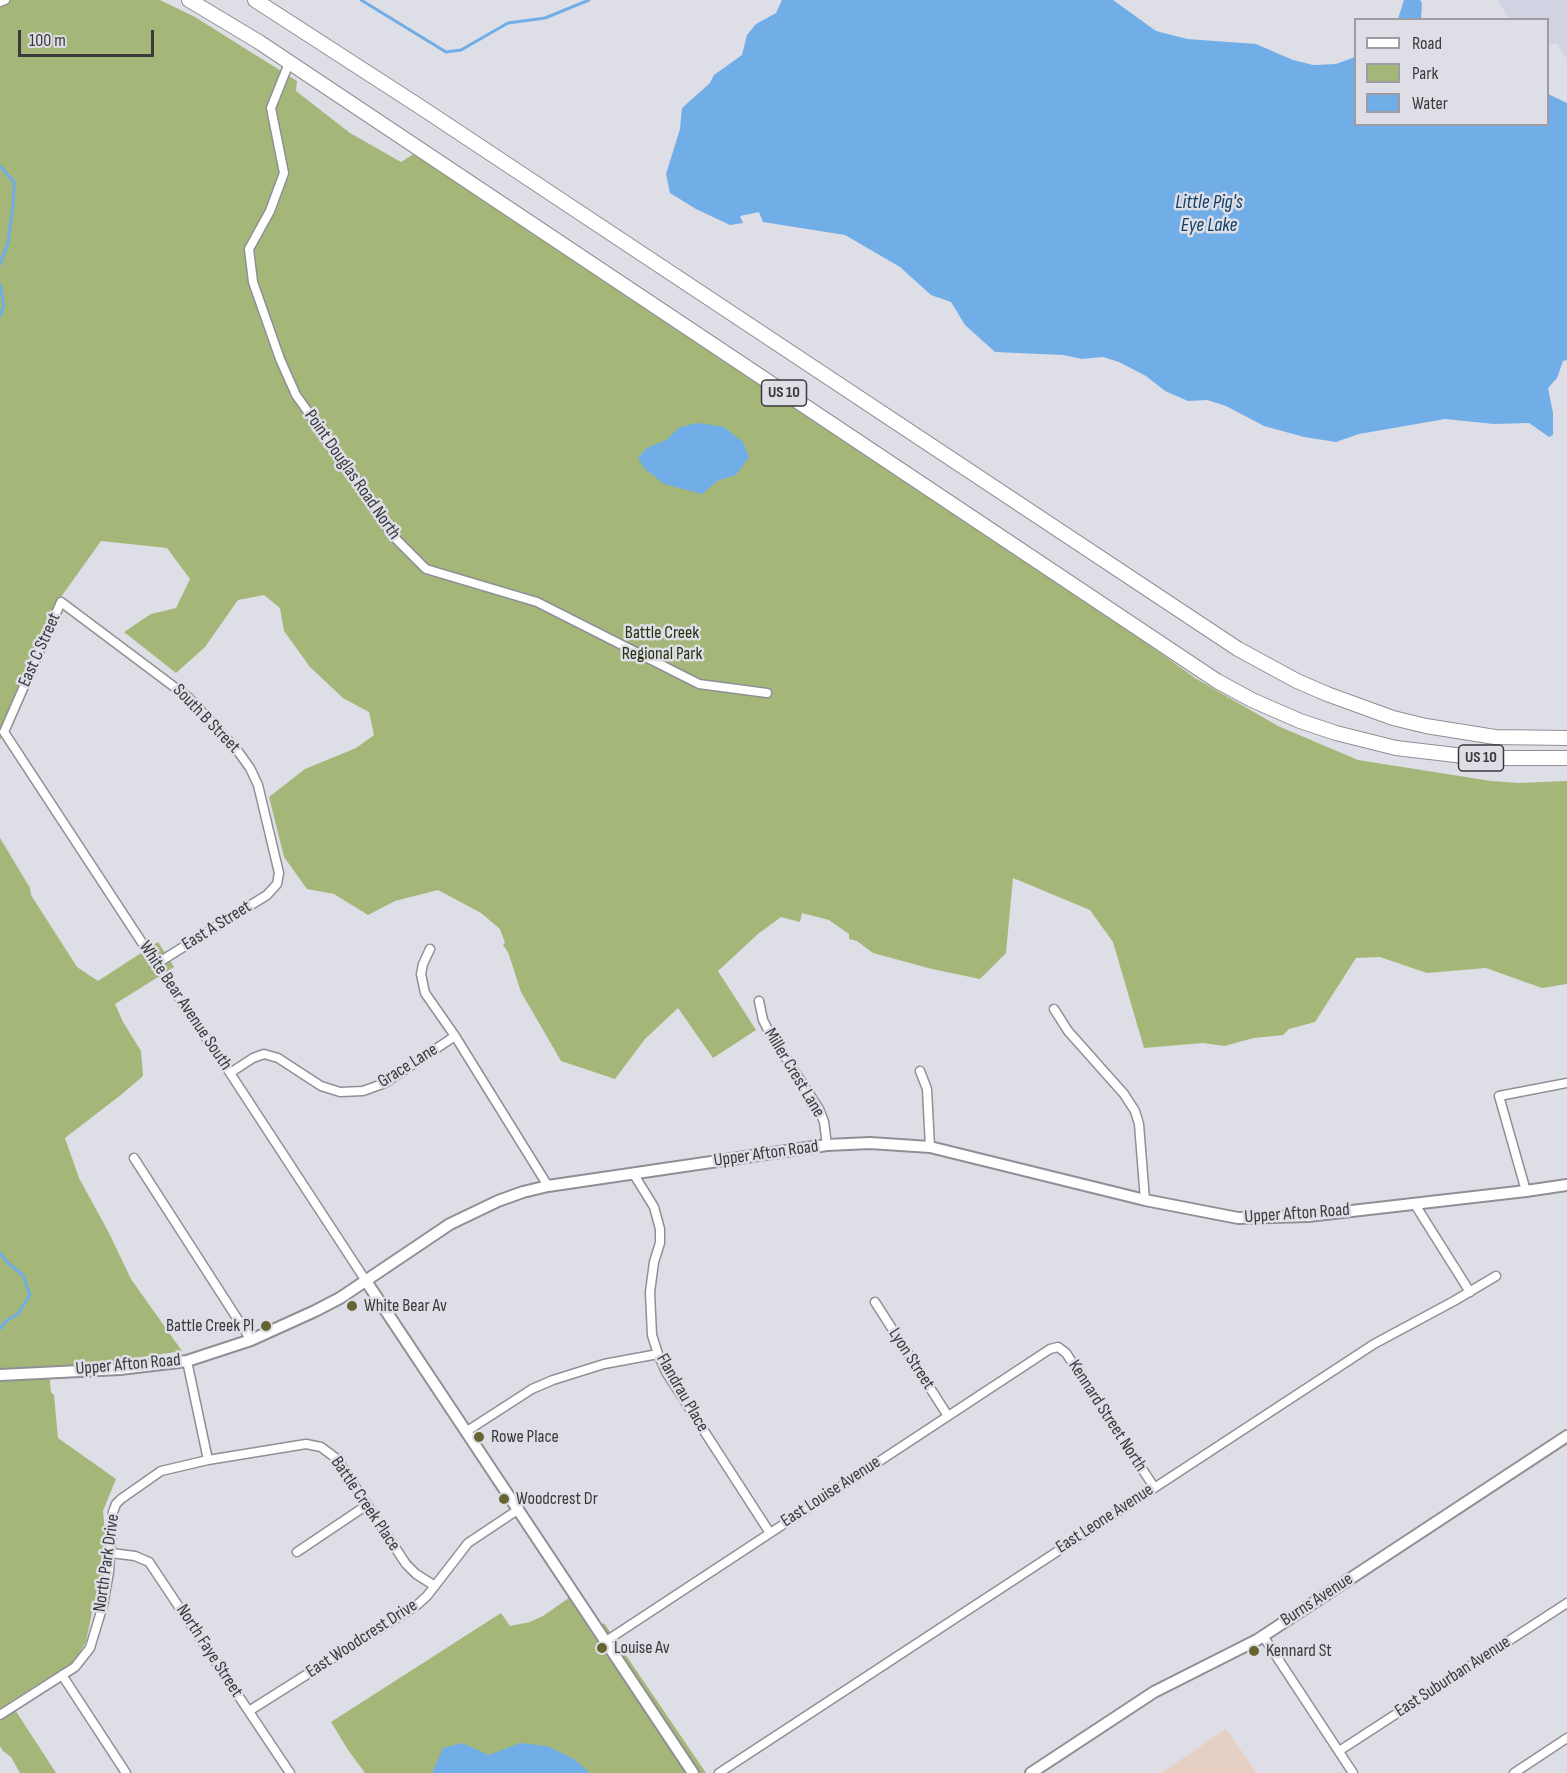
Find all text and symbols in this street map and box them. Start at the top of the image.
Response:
scale bar [21,18,158,56]
legend [1354,18,1549,126]
text: 100 m [29,30,66,51]
text: Road [1412,33,1442,54]
text: Park [1412,63,1438,84]
text: Water [1412,93,1448,114]
water label: Little Pig's Eye Lake [1175,191,1243,238]
road number: US 10 [762,380,806,406]
street label: Point Douglas Road North [299,406,405,544]
street label: East C Street [14,610,66,690]
park label: Battle Creek Regional Park [622,622,702,664]
street label: South B Street [168,680,244,758]
road number: US 10 [1458,745,1504,771]
street label: East A Street [178,896,256,956]
street label: White Bear Avenue South [134,937,236,1075]
street label: Miller Crest Lane [759,1025,829,1121]
street label: Grace Lane [374,1039,442,1093]
street label: Upper Afton Road [712,1136,820,1172]
street label: Upper Afton Road [1244,1200,1350,1228]
place label: White Bear Av [364,1295,447,1317]
marker: White Bear Av [345,1299,359,1313]
place label: Battle Creek Pl [166,1315,254,1337]
marker: Battle Creek Pl [259,1319,273,1333]
street label: Lyon Street [883,1324,939,1394]
street label: Upper Afton Road [75,1350,181,1380]
street label: Flandrau Place [651,1350,713,1436]
street label: Kennard Street North [1063,1356,1151,1476]
place label: Rowe Place [491,1426,559,1448]
marker: Rowe Place [472,1430,486,1444]
street label: East Louise Avenue [777,1452,885,1532]
street label: Battle Creek Place [325,1453,405,1555]
street label: East Leone Avenue [1052,1479,1158,1559]
place label: Woodcrest Dr [516,1488,598,1510]
marker: Woodcrest Dr [497,1492,511,1506]
street label: North Park Drive [89,1513,125,1613]
street label: Burns Avenue [1277,1569,1357,1631]
street label: East Woodcrest Drive [302,1595,422,1683]
street label: North Faye Street [171,1601,247,1701]
street label: East Suburban Avenue [1391,1632,1515,1722]
place label: Louise Av [614,1637,670,1659]
place label: Kennard St [1266,1640,1332,1662]
marker: Louise Av [595,1641,609,1655]
marker: Kennard St [1247,1644,1261,1658]

